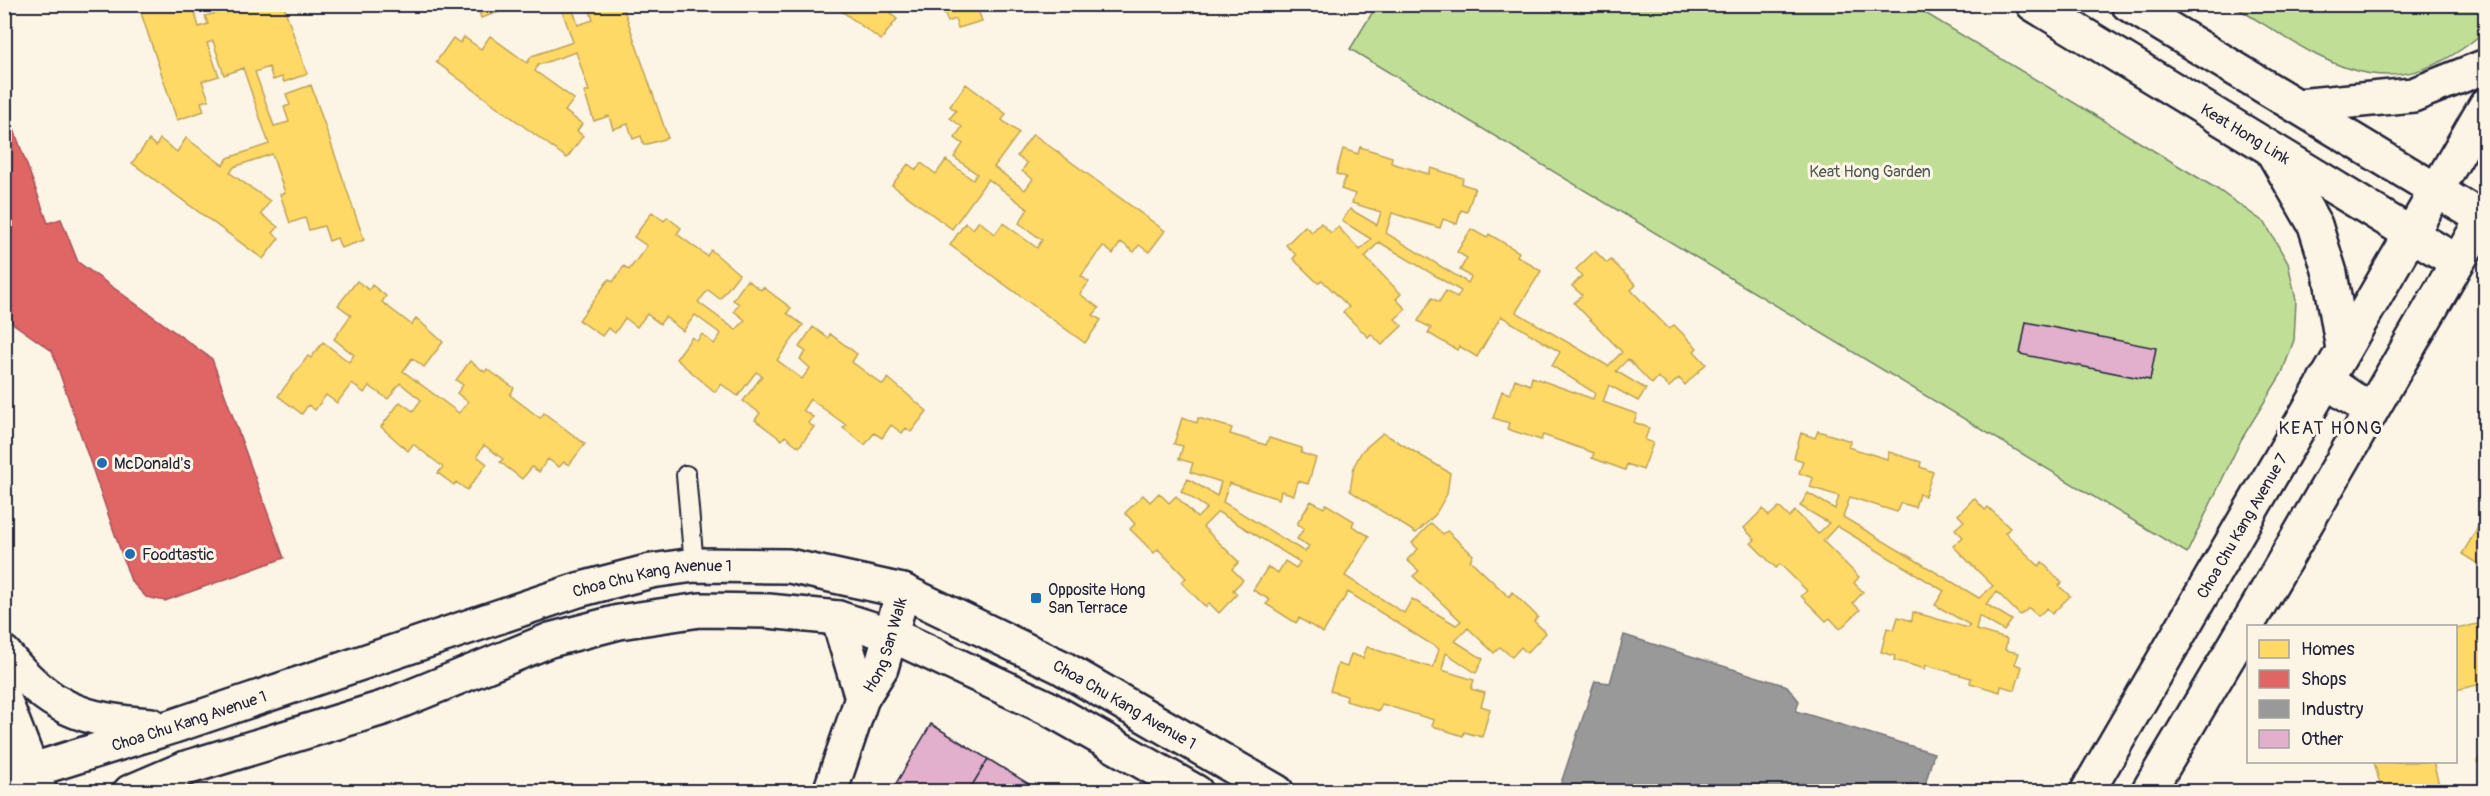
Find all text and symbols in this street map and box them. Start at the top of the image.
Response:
street label: Keat Hong Link [2197,99,2294,169]
park label: Keat Hong Garden [1809,162,1931,182]
district label: KEAT HONG [2279,417,2383,440]
street label: Choa Chu Kang Avenue 7 [2193,450,2293,602]
place label: McDonald's [114,454,191,474]
marker: McDonald's [95,456,109,470]
place label: Foodtastic [142,545,214,565]
marker: Foodtastic [123,547,137,561]
street label: Choa Chu Kang Avenue 1 [570,556,732,602]
place label: Opposite Hong San Terrace [1048,580,1145,618]
marker: Opposite Hong San Terrace [1029,591,1043,605]
street label: Hong San Walk [859,595,912,696]
legend [2247,625,2457,763]
text: Homes [2301,638,2354,661]
street label: Choa Chu Kang Avenue 1 [1050,656,1199,754]
text: Shops [2301,668,2346,691]
street label: Choa Chu Kang Avenue 1 [109,687,269,756]
text: Industry [2301,698,2364,721]
text: Other [2301,728,2344,751]

